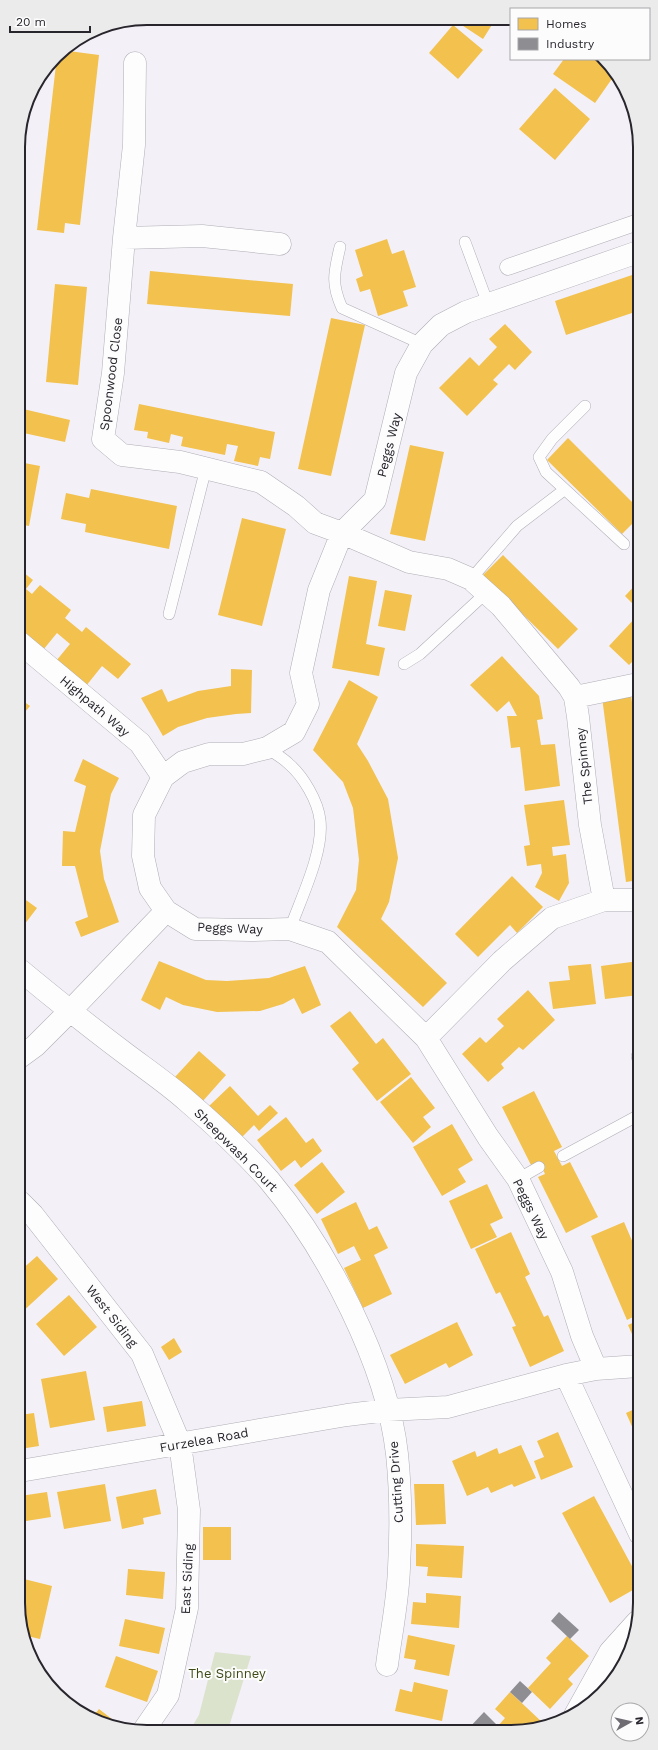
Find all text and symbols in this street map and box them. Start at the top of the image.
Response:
scale bar [10,8,90,34]
legend [510,8,650,60]
text: 20 m [16,15,46,29]
text: Homes [546,17,587,31]
text: Industry [546,37,595,51]
street label: Spoonwood Close [97,317,125,431]
street label: Peggs Way [374,411,404,479]
street label: Highpath Way [57,672,133,740]
street label: The Spinney [572,726,596,805]
street label: Peggs Way [197,919,263,937]
street label: Sheepwash Court [191,1105,281,1195]
street label: Peggs Way [510,1176,552,1242]
street label: West Siding [83,1282,141,1350]
street label: Furzelea Road [158,1425,250,1455]
street label: Cutting Drive [386,1440,406,1524]
street label: East Siding [178,1543,196,1615]
park label: The Spinney [188,1666,266,1681]
north arrow [610,1702,650,1742]
text: N [632,1716,646,1726]

